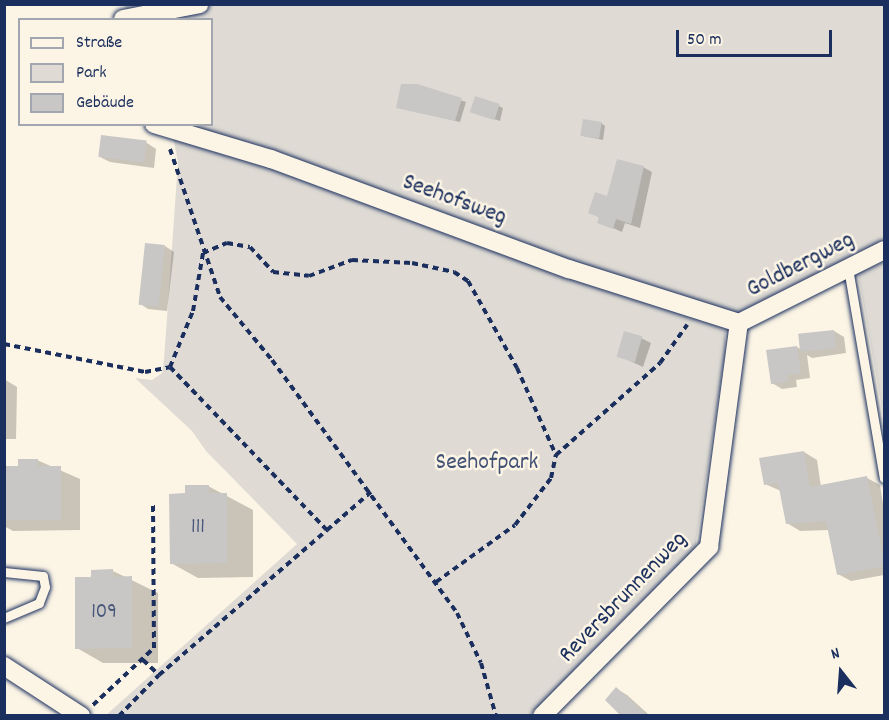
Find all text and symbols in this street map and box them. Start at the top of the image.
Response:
legend [18,18,213,126]
scale bar [679,18,835,56]
text: 50 m [687,28,722,53]
text: Straße [76,31,122,56]
text: Park [76,61,107,86]
text: Gebäude [76,91,134,116]
street label: Seehofsweg [398,169,510,233]
street label: Goldbergweg [742,227,860,305]
park label: Seehofpark [436,450,538,478]
house number: 111 [191,515,205,541]
street label: Reversbrunnenweg [554,526,694,670]
house number: 109 [91,600,117,626]
north arrow [811,642,871,702]
text: N [828,642,843,666]

